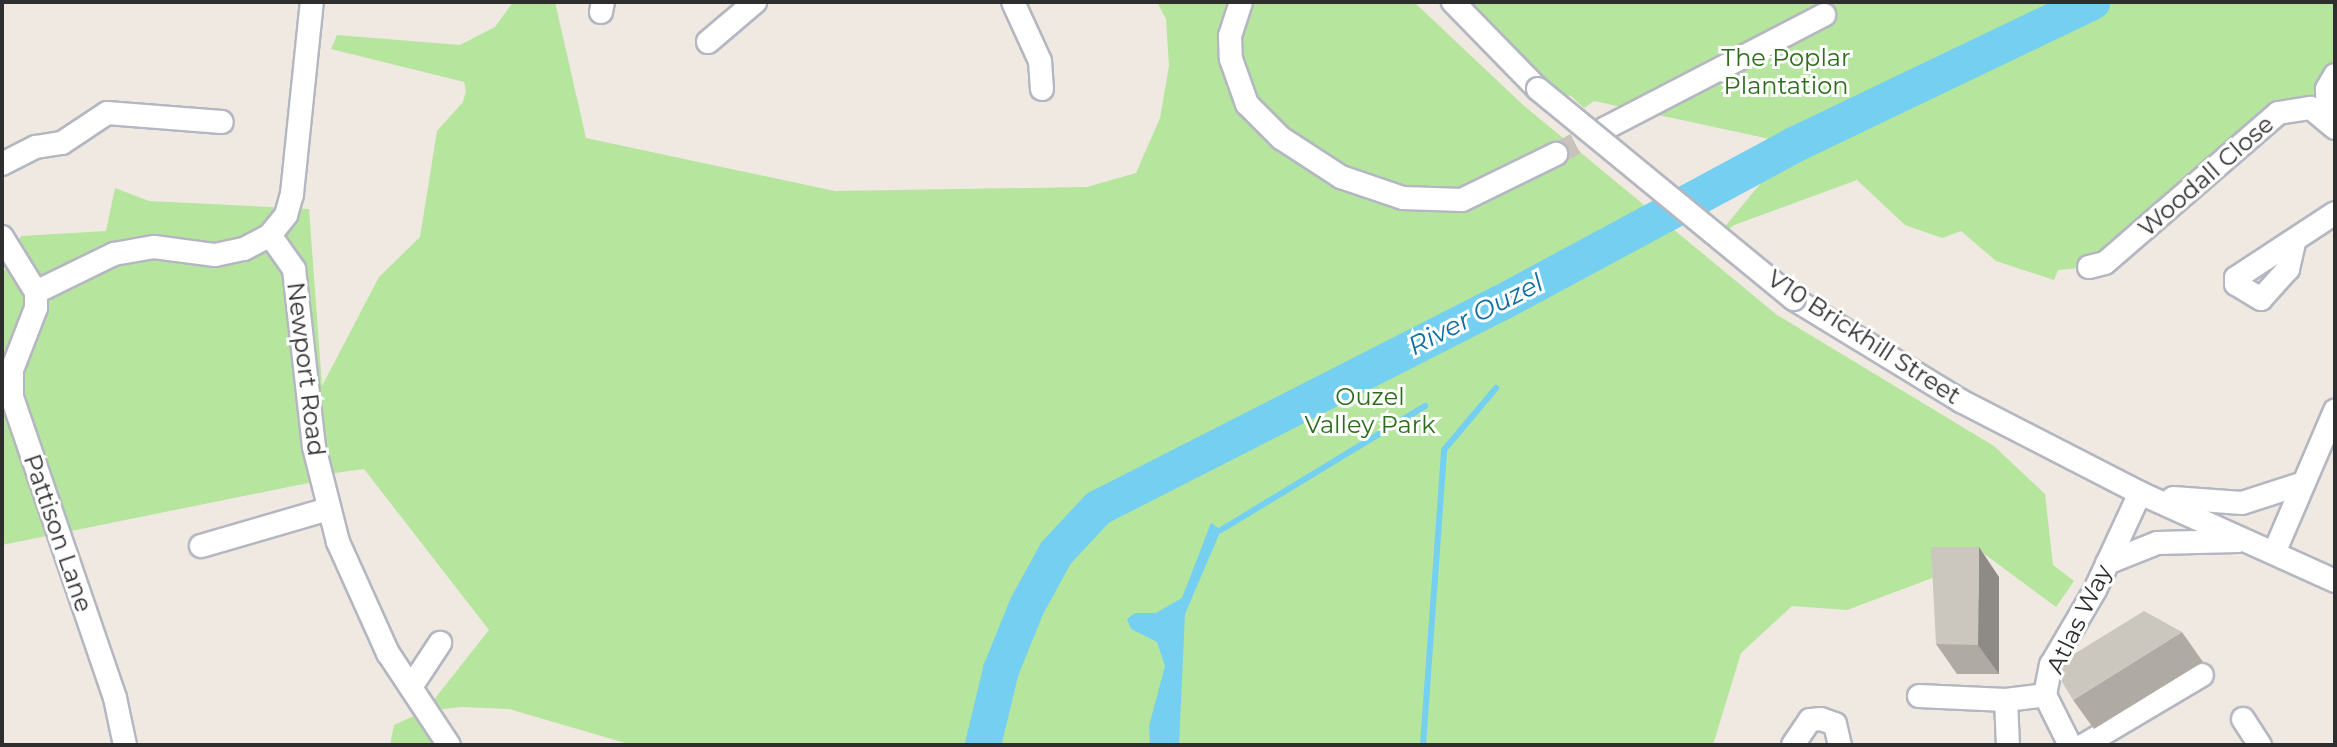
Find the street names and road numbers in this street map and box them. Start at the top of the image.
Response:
street label: Woodall Close [2132,109,2280,243]
street label: V10 Brickhill Street [1762,264,1966,410]
street label: Newport Road [281,280,331,458]
street label: Pattison Lane [18,450,98,616]
street label: Atlas Way [2040,560,2118,678]

